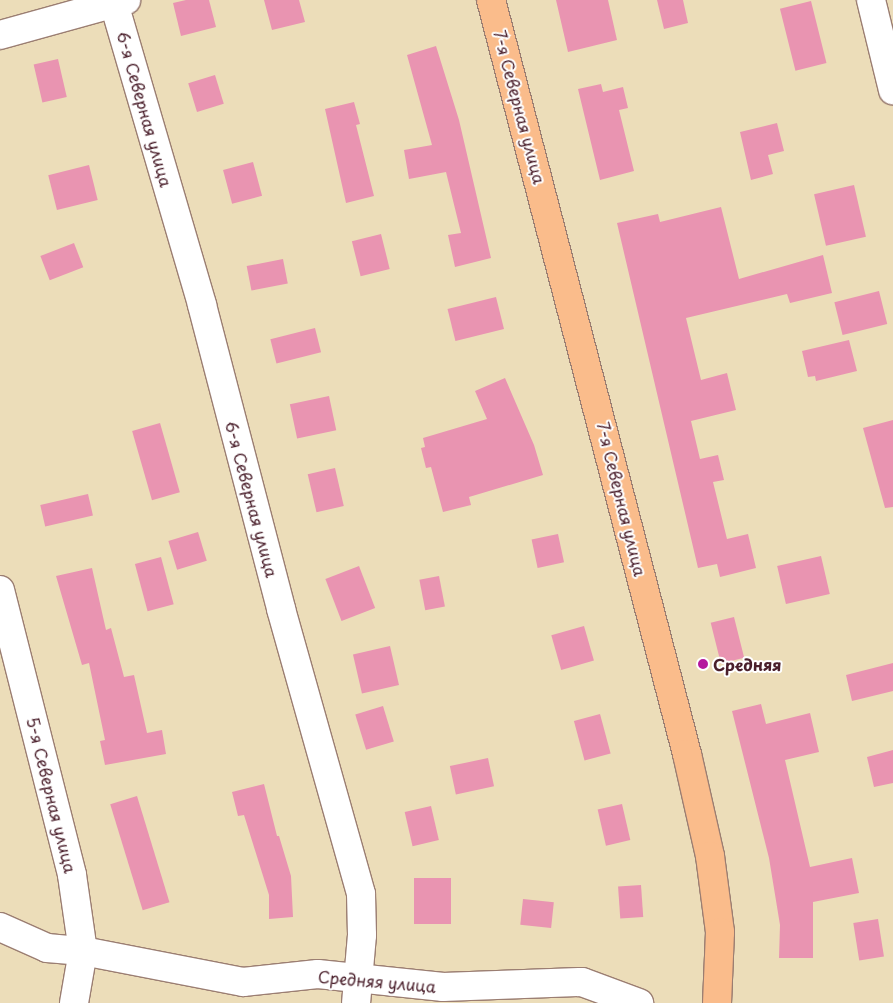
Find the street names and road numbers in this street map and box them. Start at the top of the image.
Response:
street label: 7-я Северная улица [490,27,550,187]
street label: 6-я Северная улица [113,28,177,190]
street label: 6-я Северная улица [222,418,282,580]
street label: 7-я Северная улица [593,419,651,579]
street label: 5-я Северная улица [23,714,81,876]
street label: Средняя улица [317,966,437,996]

